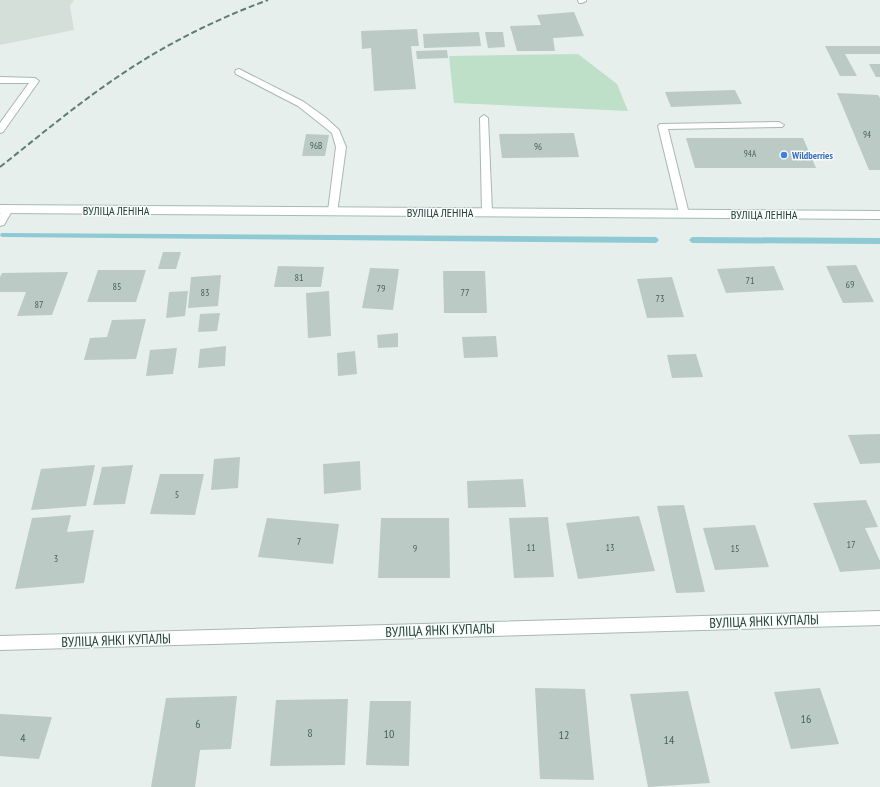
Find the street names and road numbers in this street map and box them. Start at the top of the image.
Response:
street label: ВУЛІЦА ЛЕНІНА [83,203,150,218]
street label: ВУЛІЦА ЛЕНІНА [407,205,474,220]
street label: ВУЛІЦА ЛЕНІНА [731,207,798,222]
street label: ВУЛІЦА ЯНКІ КУПАЛЫ [709,610,819,632]
street label: ВУЛІЦА ЯНКІ КУПАЛЫ [385,619,495,641]
street label: ВУЛІЦА ЯНКІ КУПАЛЫ [61,629,171,651]

